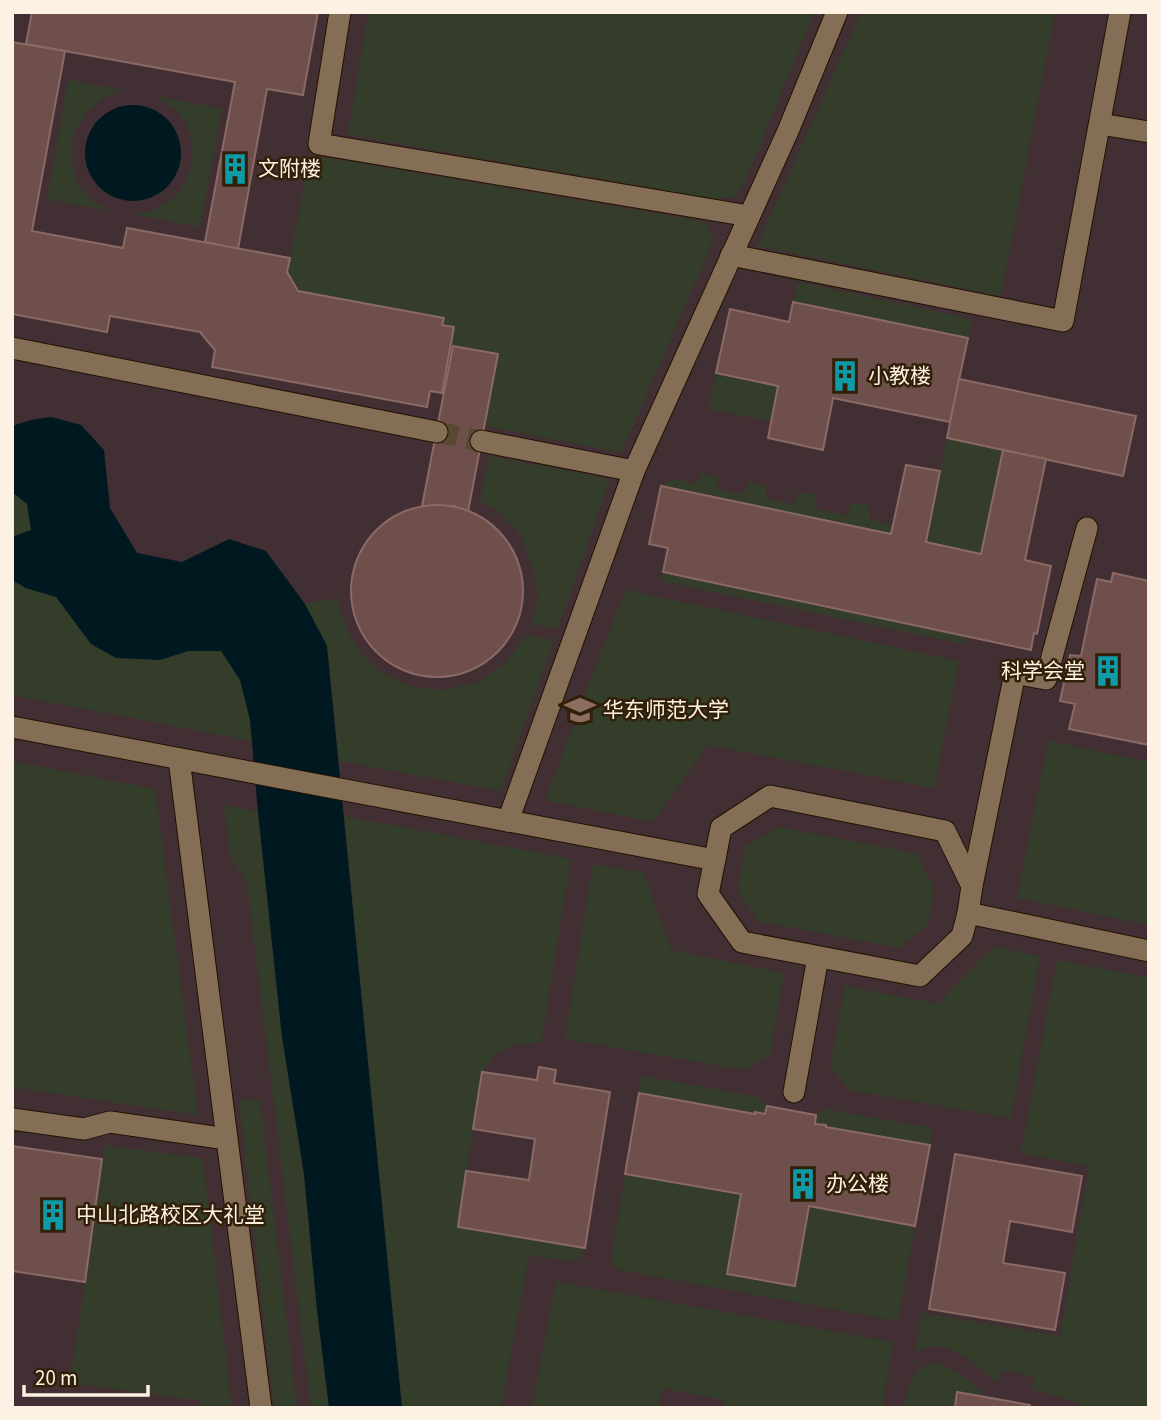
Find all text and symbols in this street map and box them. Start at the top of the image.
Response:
building icon: 文附楼 [218,152,252,186]
place label: 文附楼 [258,154,321,184]
building icon: 小教楼 [828,359,862,393]
place label: 小教楼 [868,361,931,391]
building icon: 科学会堂 [1091,654,1125,688]
place label: 科学会堂 [1001,656,1085,686]
school or university icon: 华东师范大学 [563,693,597,727]
place label: 华东师范大学 [603,695,729,725]
building icon: 办公楼 [786,1167,820,1201]
place label: 办公楼 [826,1169,889,1199]
building icon: 中山北路校区大礼堂 [36,1198,70,1232]
place label: 中山北路校区大礼堂 [76,1200,265,1230]
scale bar [24,1354,149,1398]
text: 20 m [35,1363,77,1393]

